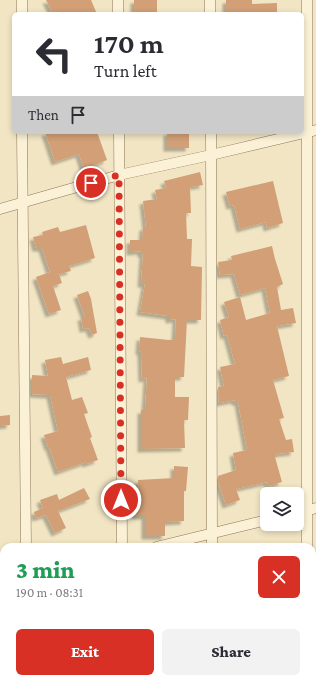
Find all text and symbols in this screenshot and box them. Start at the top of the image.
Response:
icon: left [28,28,80,80]
text: 170 m [94,28,164,59]
text: Turn left [94,61,157,81]
icon: arrive [67,104,89,126]
text: Then [28,107,59,123]
pin [74,166,108,200]
icon: arrive [80,172,102,194]
position arrow [100,479,142,521]
map controls [260,487,304,531]
button: layers [260,487,304,531]
text: 3 min [16,556,75,583]
button: close [258,556,300,598]
text: 190 m · 08:31 [16,585,83,600]
button: Exit [16,629,154,675]
button: Share [162,629,300,675]

